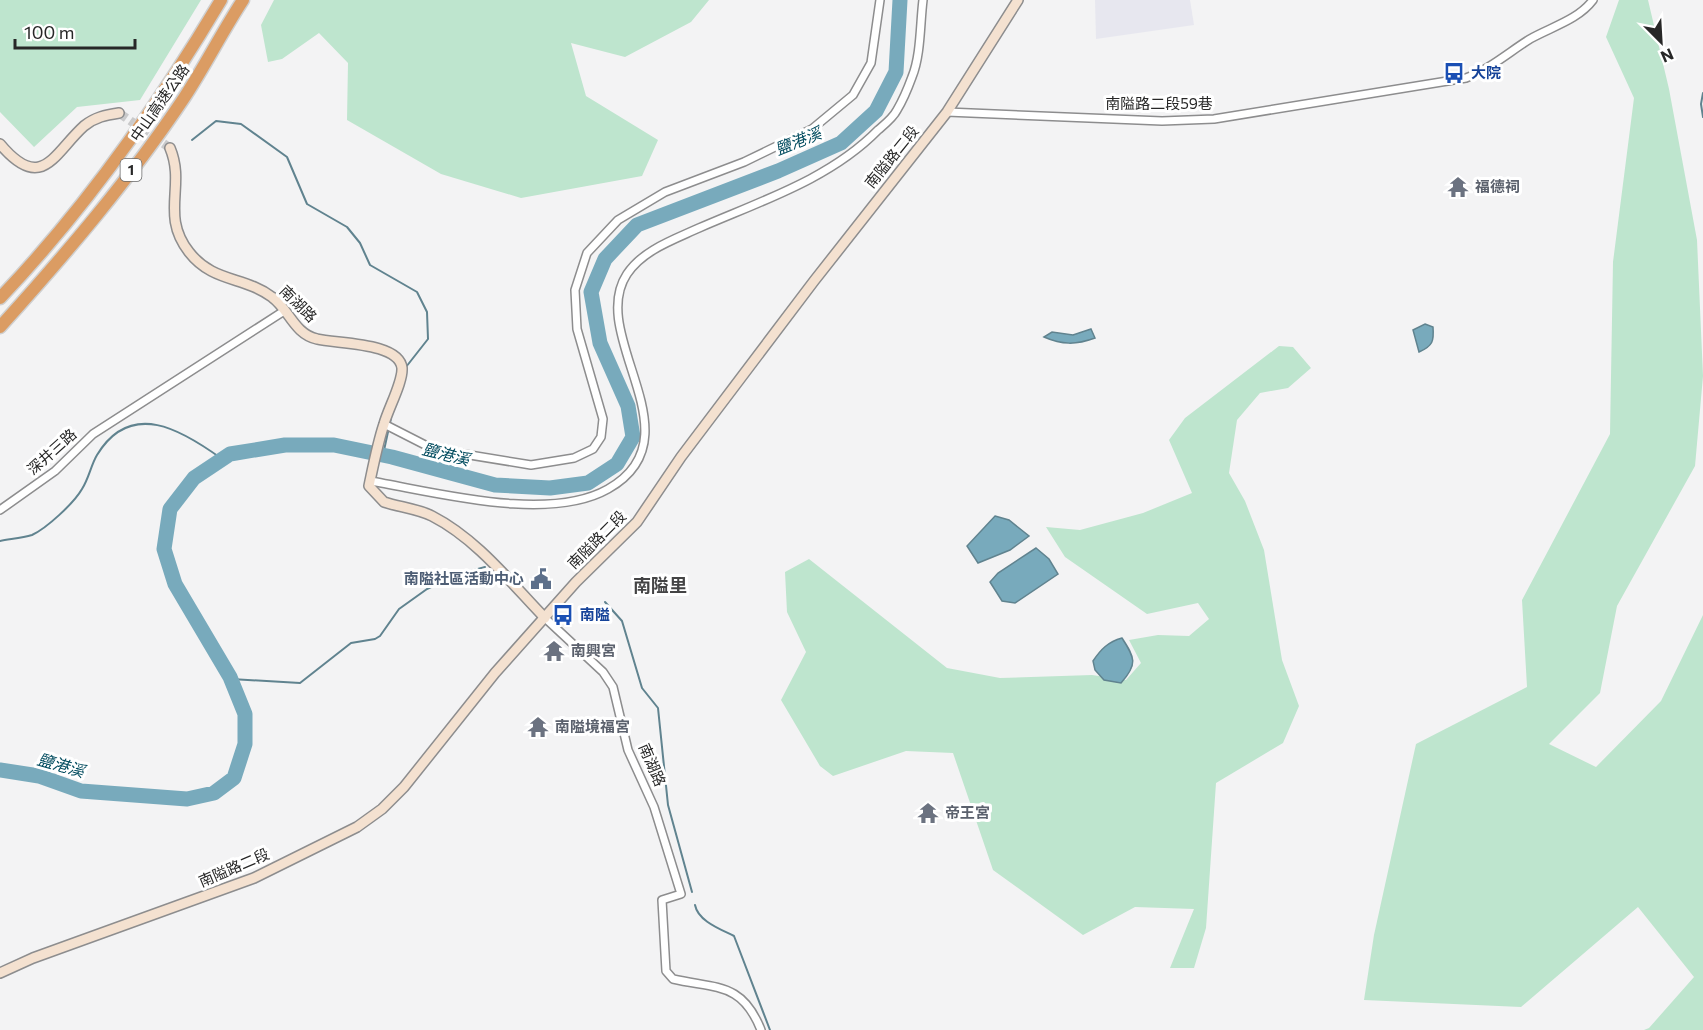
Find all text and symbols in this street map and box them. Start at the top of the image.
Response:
scale bar [15,12,135,50]
north arrow [1631,12,1691,72]
text: 100 m [24,21,74,43]
text: N [1658,45,1677,67]
street label: 中山高速公路 [126,60,192,144]
bus stop icon: 大院 [1442,61,1466,85]
place label: 大院 [1471,63,1501,81]
street label: 南隘路二段59巷 [1105,94,1213,112]
water label: 鹽港溪 [772,122,825,158]
street label: 南隘路二段 [861,122,922,191]
road number: 1 [120,159,142,181]
temple icon: 福德祠 [1446,175,1470,199]
place label: 福德祠 [1475,177,1520,195]
street label: 南湖路 [276,281,321,326]
street label: 深井三路 [23,424,80,478]
water label: 鹽港溪 [421,438,474,469]
street label: 南隘路二段 [563,506,629,572]
public building icon: 南隘社區活動中心 [529,567,553,591]
place label: 南隘社區活動中心 [404,569,524,587]
district label: 南隘里 [633,574,687,596]
bus stop icon: 南隘 [551,603,575,627]
place label: 南隘 [580,605,610,623]
temple icon: 南興宮 [542,639,566,663]
place label: 南興宮 [571,641,616,659]
temple icon: 南隘境福宮 [526,715,550,739]
place label: 南隘境福宮 [555,717,630,735]
street label: 南湖路 [636,740,670,789]
water label: 鹽港溪 [35,749,89,781]
temple icon: 帝王宮 [916,801,940,825]
place label: 帝王宮 [945,803,990,821]
street label: 南隘路二段 [196,844,272,890]

